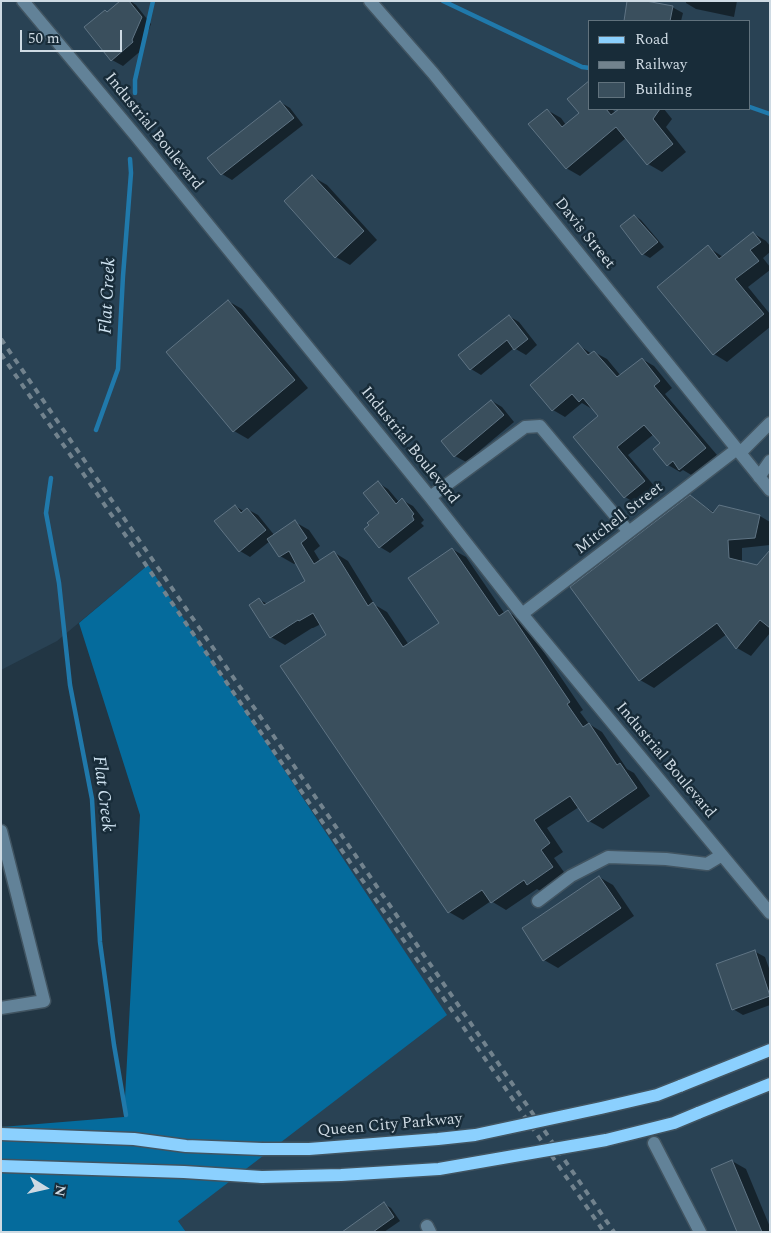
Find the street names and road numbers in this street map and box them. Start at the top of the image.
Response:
street label: Industrial Boulevard [100,69,206,195]
street label: Davis Street [550,195,618,273]
street label: Industrial Boulevard [356,383,462,509]
street label: Mitchell Street [572,479,668,559]
street label: Industrial Boulevard [611,699,719,823]
street label: Queen City Parkway [317,1110,463,1142]

